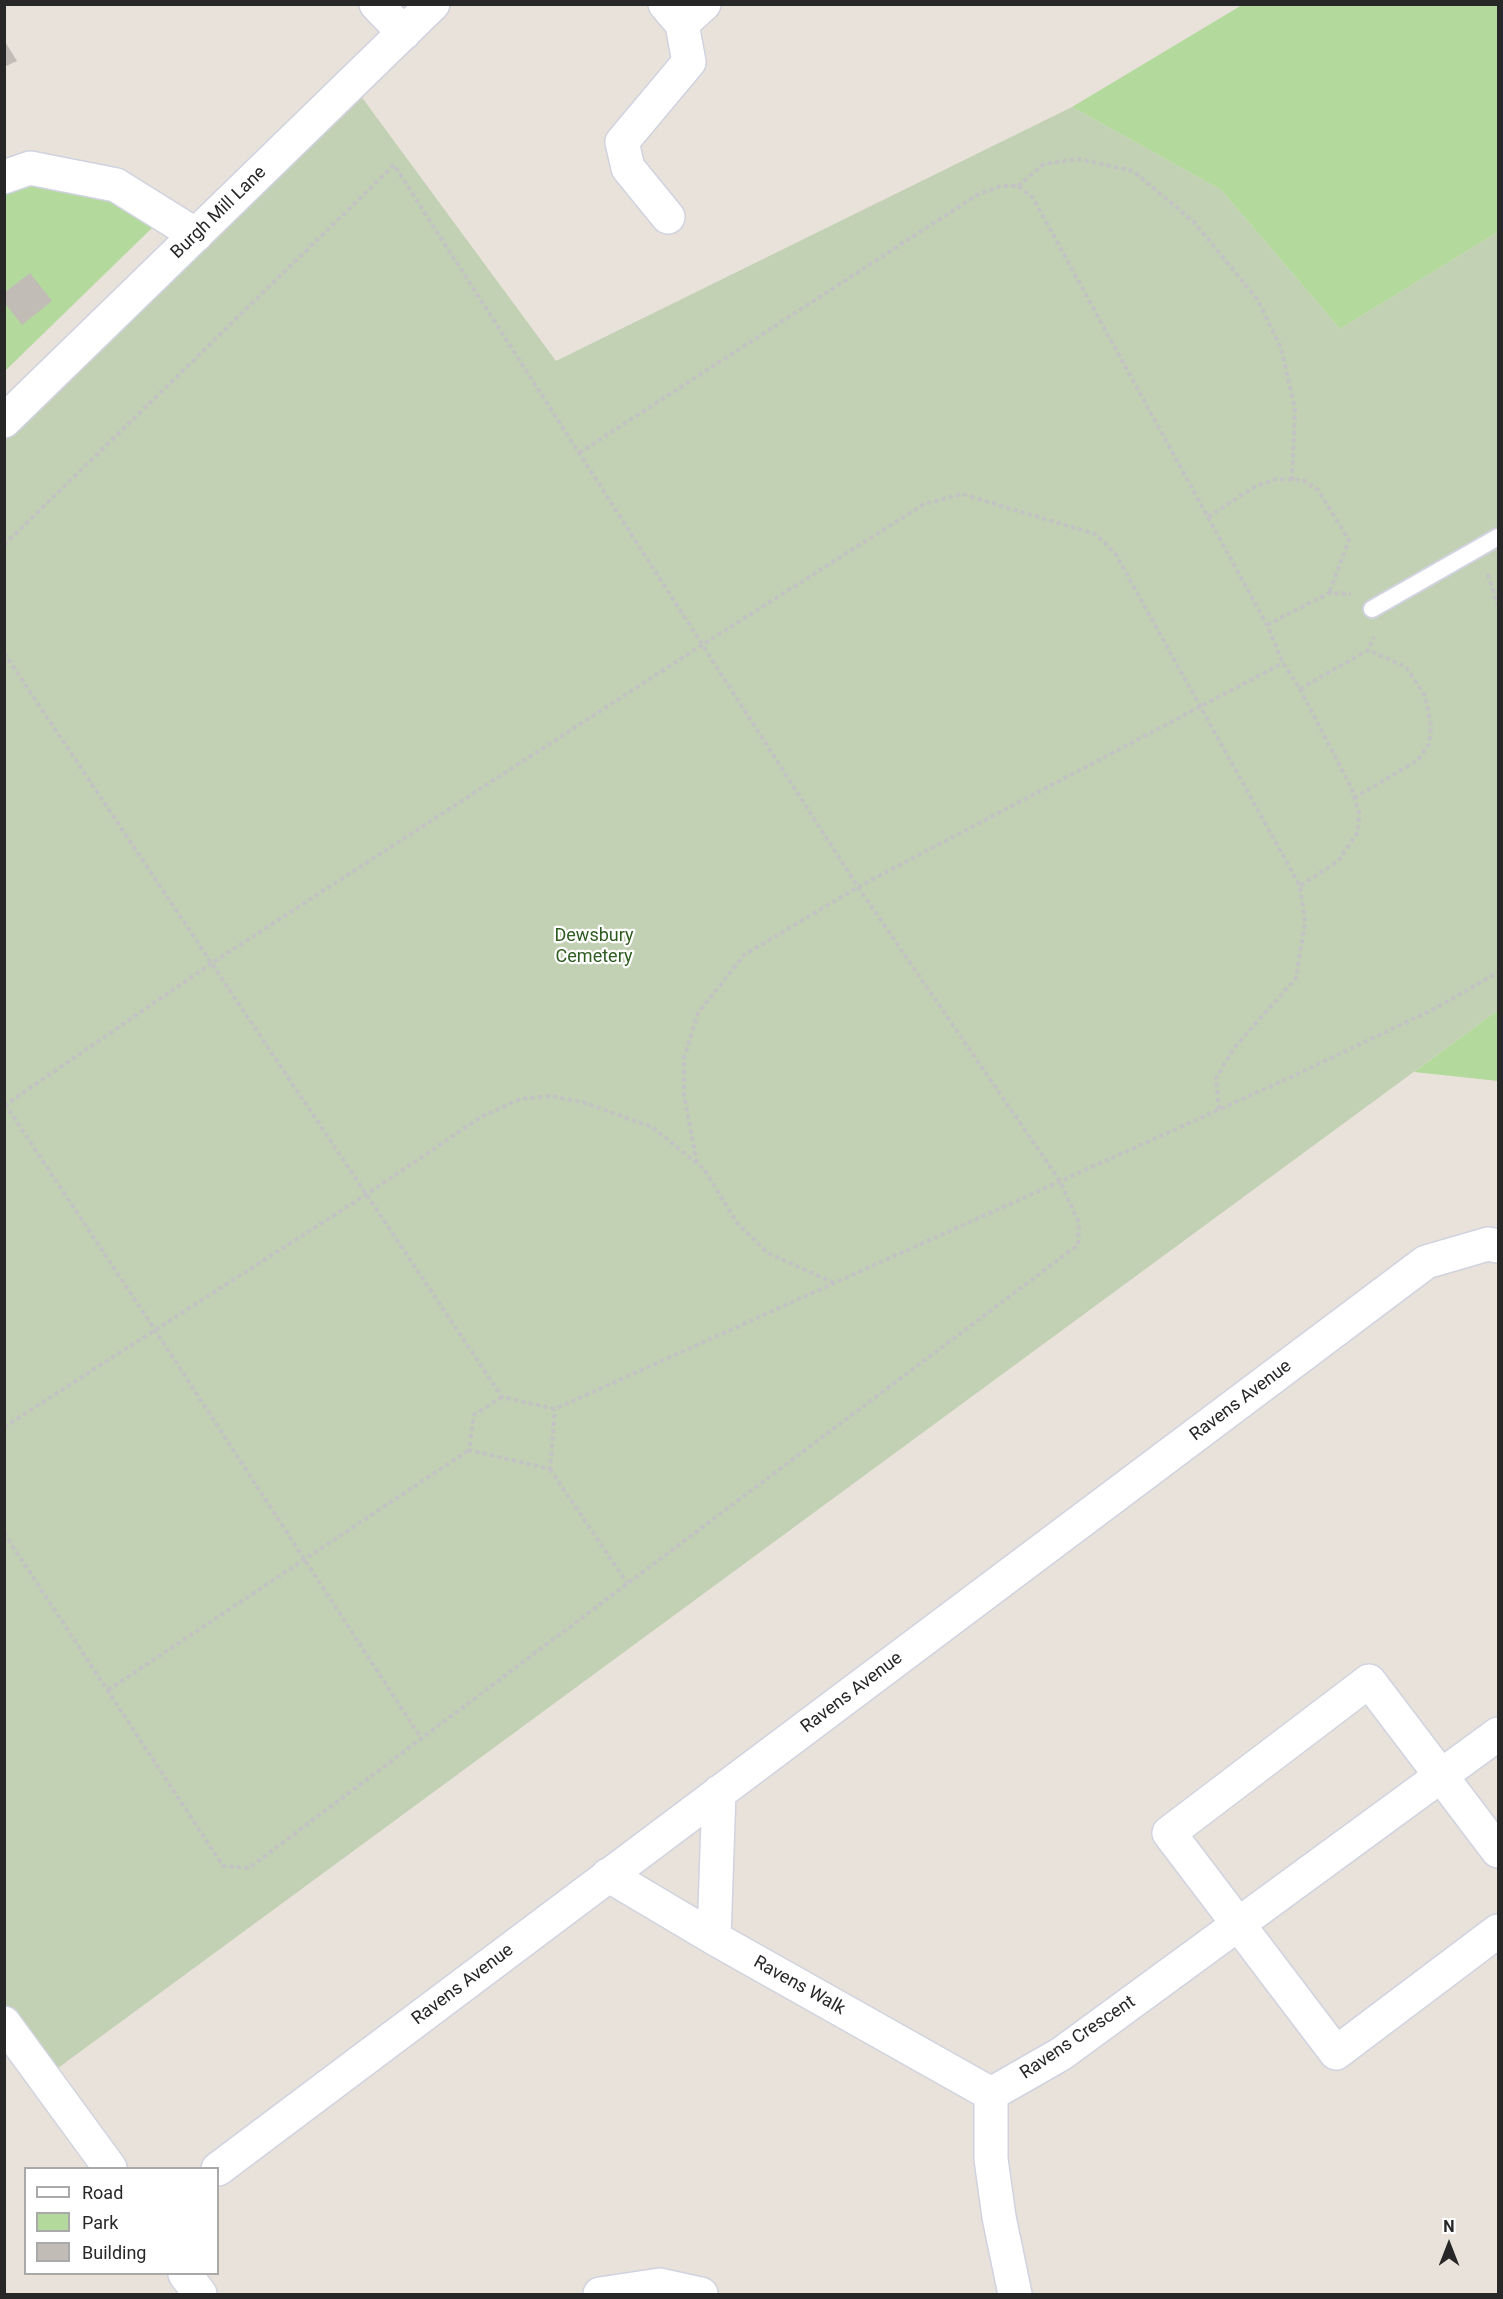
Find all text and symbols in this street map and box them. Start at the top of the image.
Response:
street label: Burgh Mill Lane [167,162,271,264]
park label: Dewsbury Cemetery [555,925,633,968]
street label: Ravens Avenue [1186,1356,1296,1446]
street label: Ravens Avenue [797,1648,907,1738]
street label: Ravens Avenue [408,1940,518,2030]
street label: Ravens Walk [749,1952,849,2020]
street label: Ravens Crescent [1016,1992,1140,2084]
legend [24,2167,219,2275]
text: Road [82,2182,123,2203]
text: Park [82,2212,118,2233]
north arrow [1419,2215,1479,2275]
text: N [1443,2217,1455,2236]
text: Building [82,2242,146,2263]

